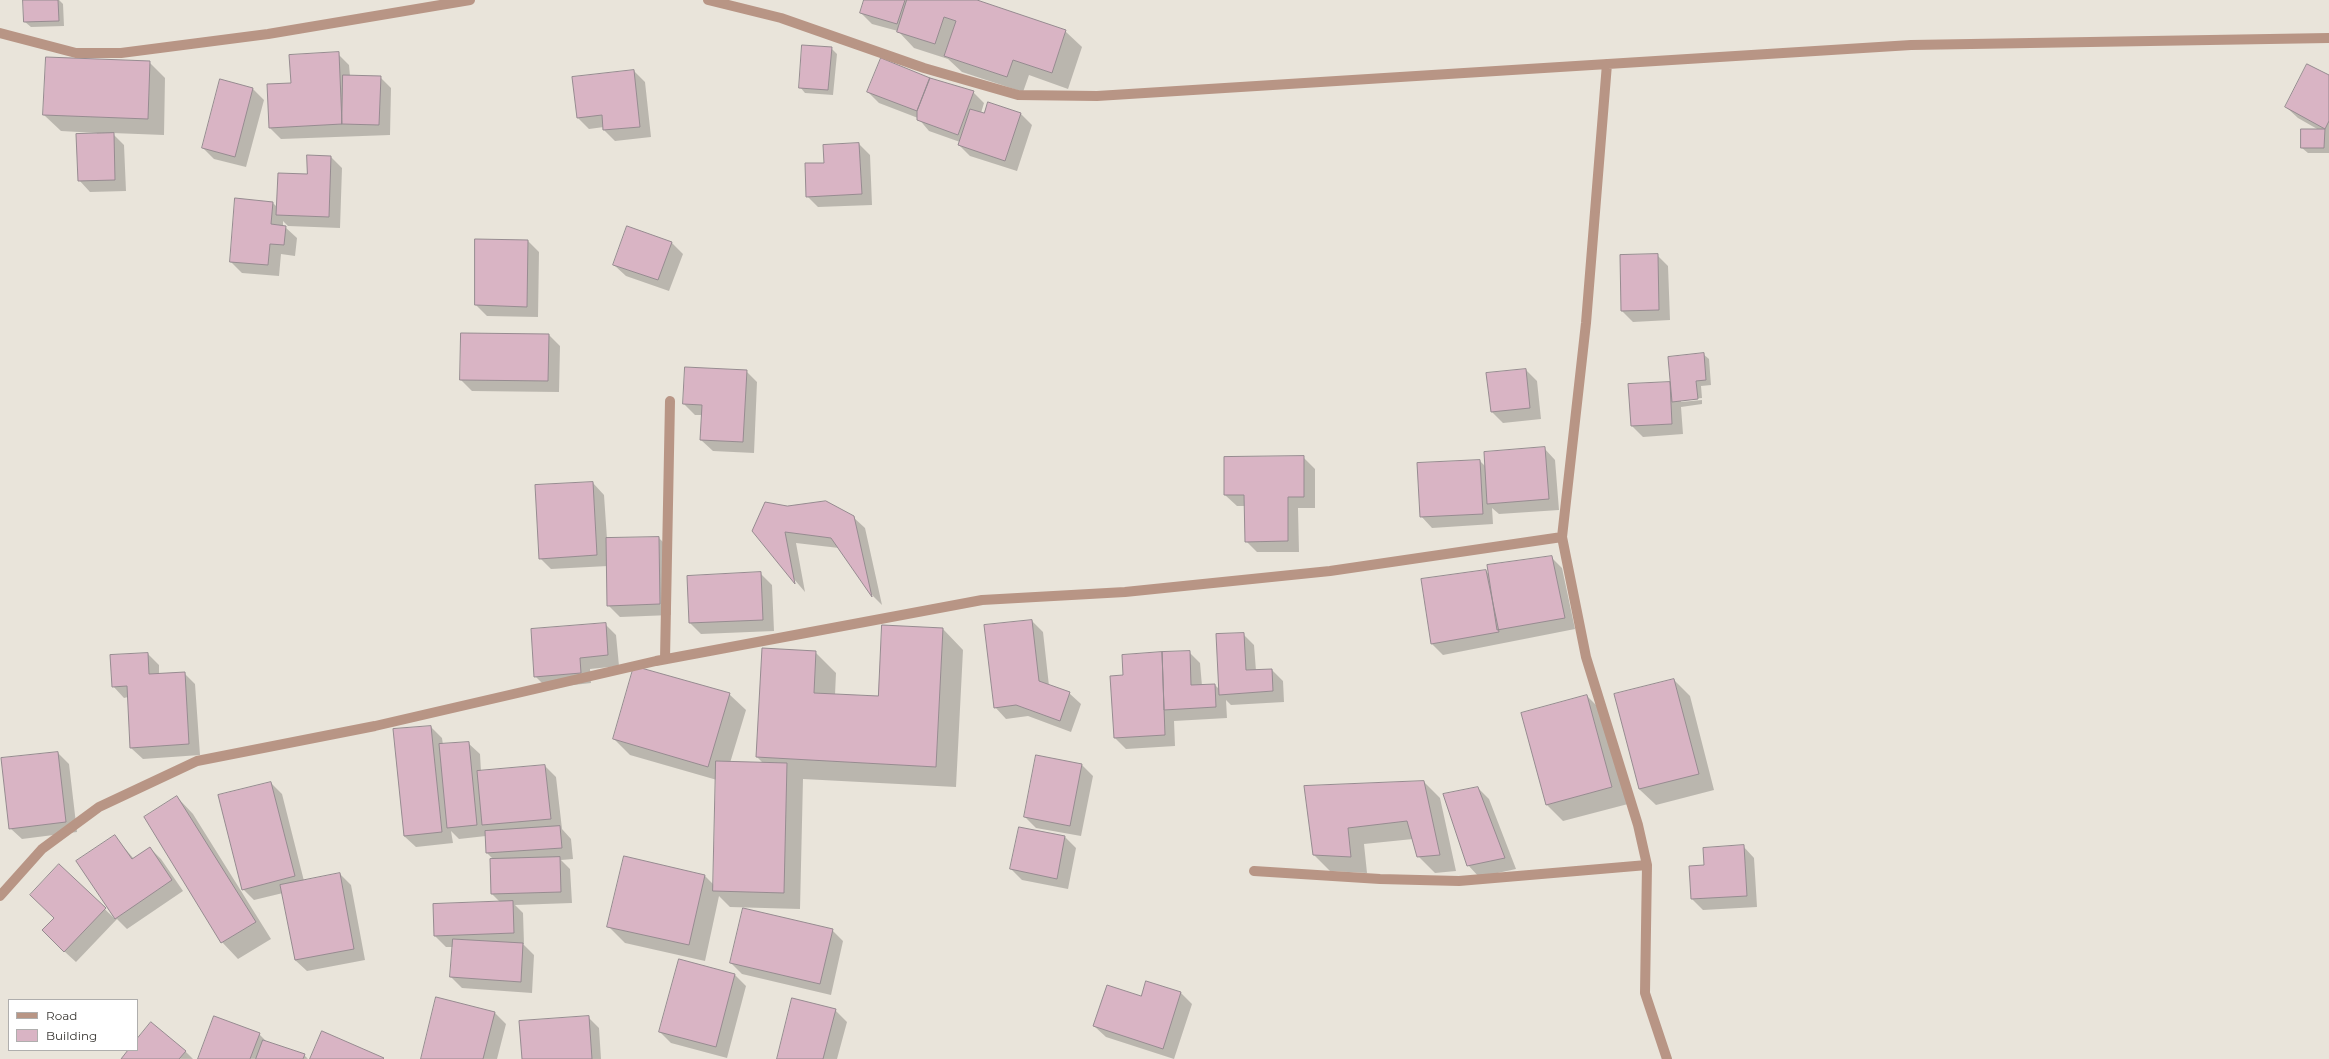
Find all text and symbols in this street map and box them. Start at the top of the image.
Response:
legend [8,999,138,1051]
text: Road [46,1008,77,1023]
text: Building [46,1028,97,1043]

